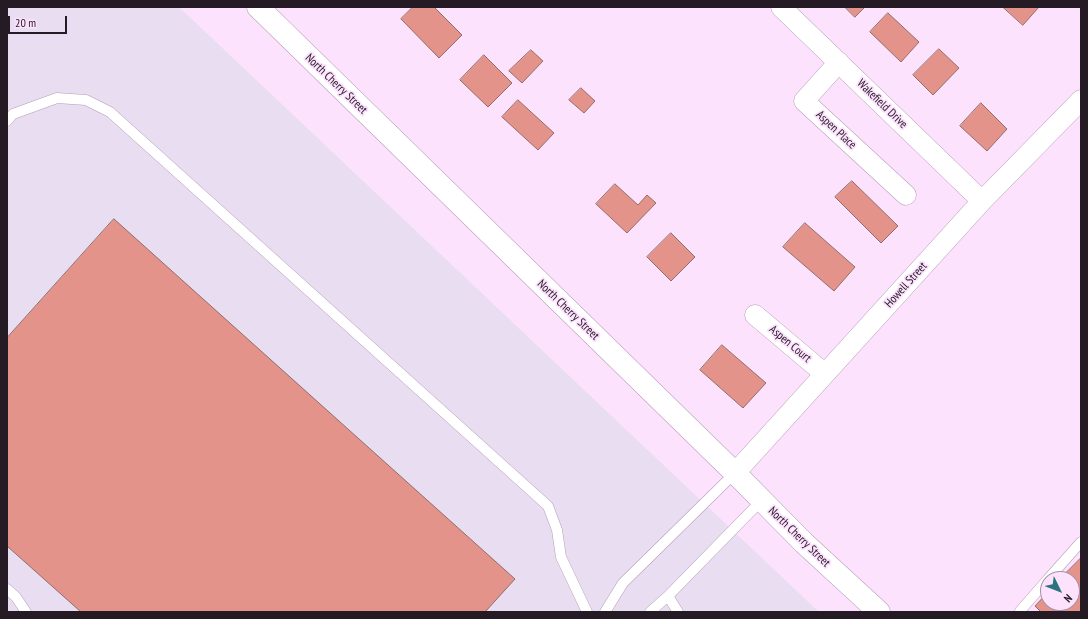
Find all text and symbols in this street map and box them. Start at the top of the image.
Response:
scale bar [10,8,69,34]
text: 20 m [15,15,36,30]
street label: North Cherry Street [302,51,370,117]
street label: Wakefield Drive [854,76,910,132]
street label: Aspen Place [813,108,859,152]
street label: Howell Street [882,259,930,311]
street label: North Cherry Street [534,277,602,343]
street label: Aspen Court [766,322,814,366]
street label: North Cherry Street [765,504,833,570]
north arrow [1040,571,1080,611]
text: N [1061,592,1075,605]

